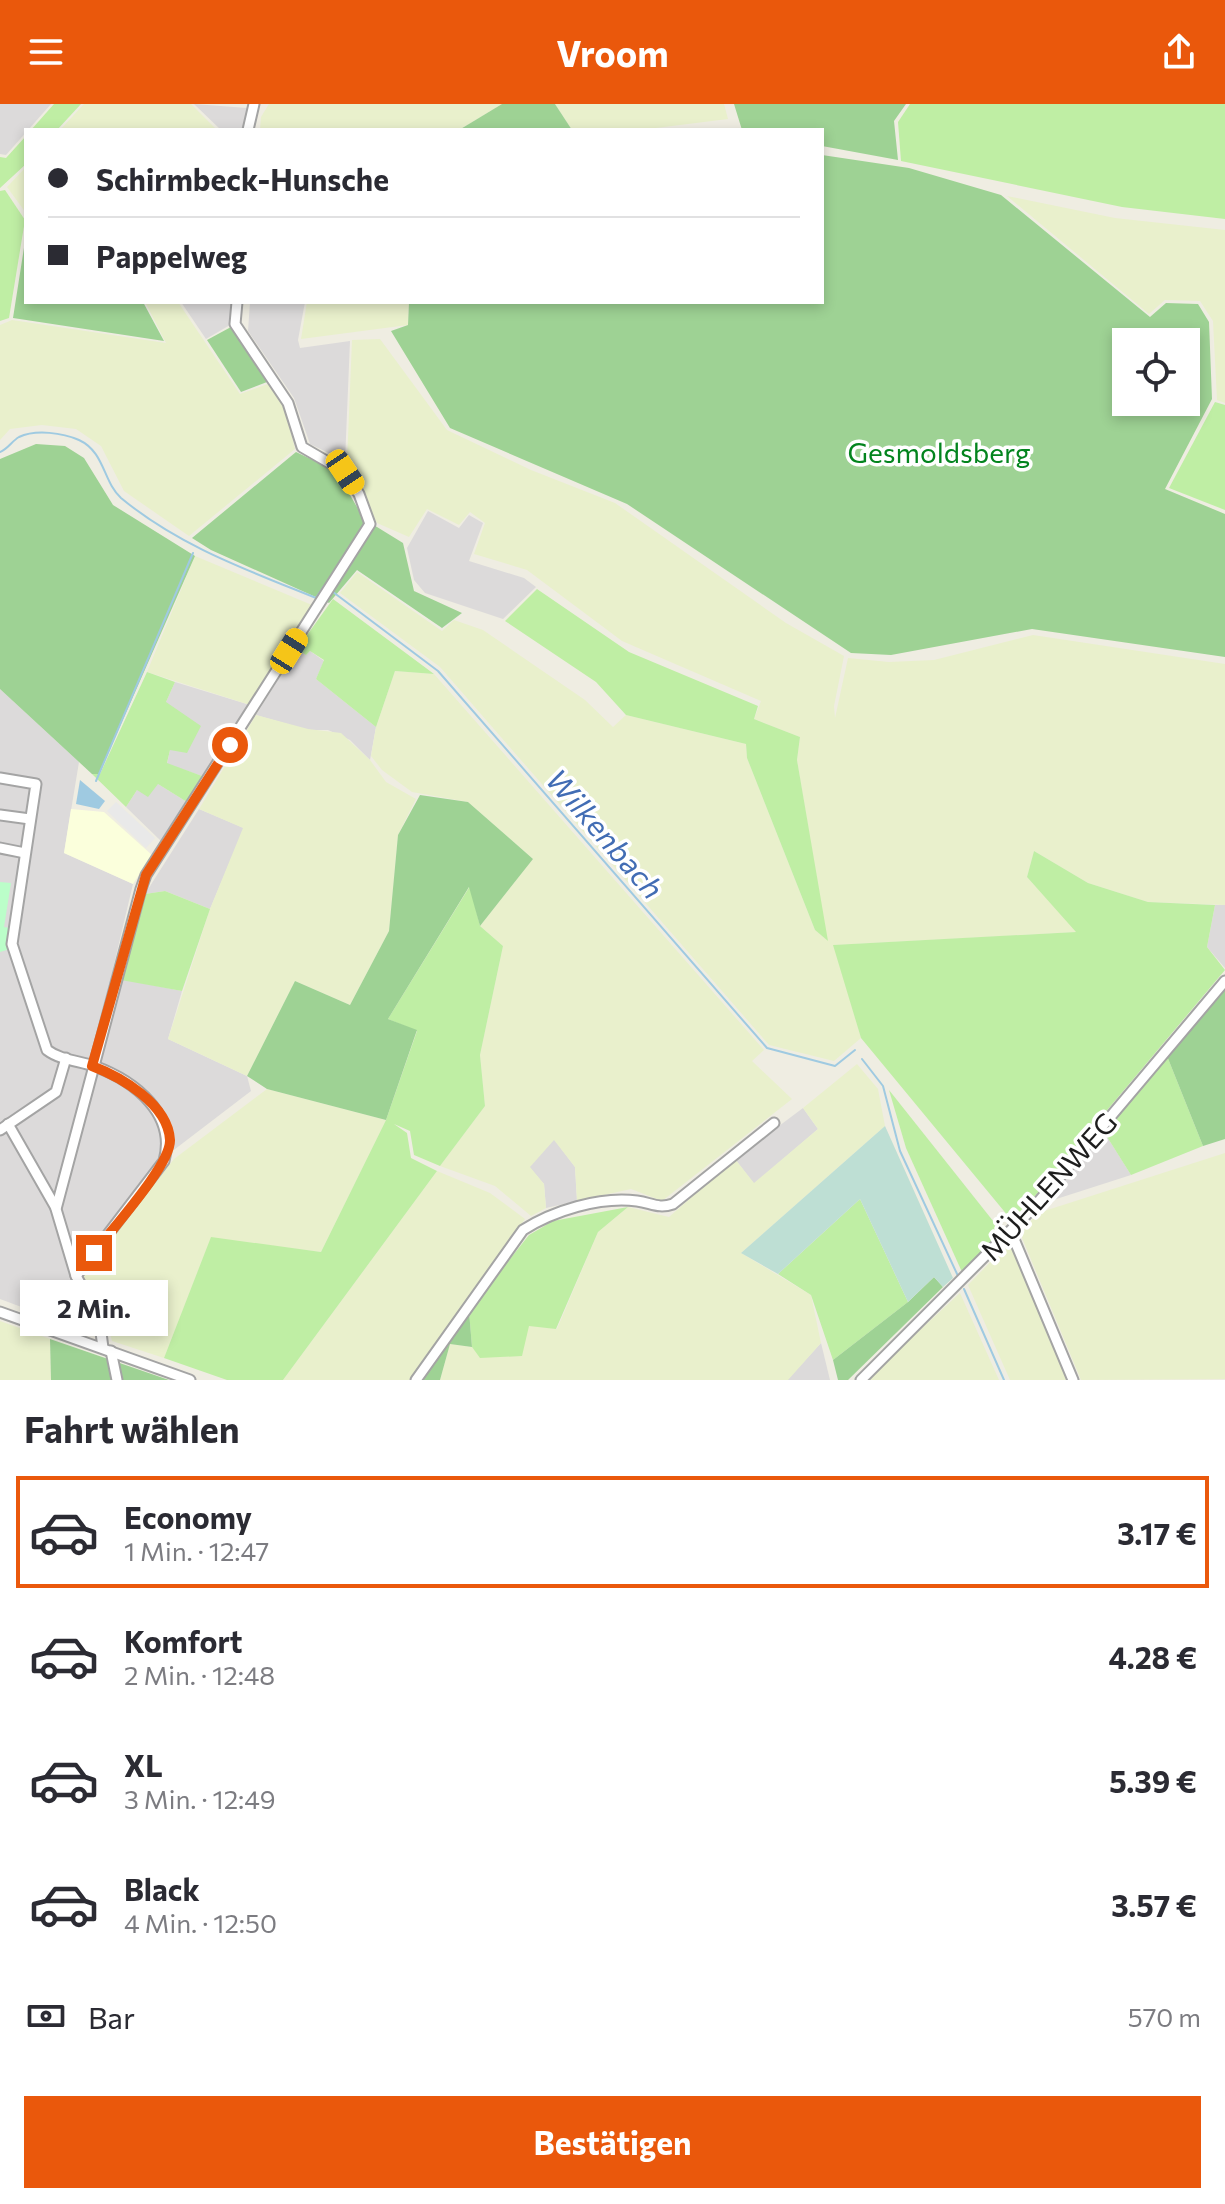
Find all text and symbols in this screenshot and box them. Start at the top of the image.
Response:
icon: menu [24,30,68,74]
text: Vroom [556,30,669,74]
icon: share [1157,30,1201,74]
text: Schirmbeck-Hunsche [96,160,389,197]
text: Pappelweg [96,237,247,274]
map controls [1112,328,1200,416]
button: locate [1112,328,1200,416]
park label: Gesmoldsberg [848,435,1030,469]
car [322,445,368,499]
car [266,624,312,678]
route start [212,727,248,763]
water label: Wilkenbach [540,760,672,906]
street label: MÜHLENWEG [973,1105,1123,1267]
route end [76,1235,112,1271]
callout: 2 Min. [20,1281,168,1337]
text: 2 Min. [57,1292,131,1323]
text: Fahrt wählen [24,1406,240,1450]
icon: car [28,1496,100,1568]
text: Economy [124,1498,252,1535]
text: 3.17 € [1117,1514,1197,1551]
text: 1 Min. · 12:47 [124,1535,269,1566]
icon: car [28,1620,100,1692]
text: Komfort [124,1622,243,1659]
text: 4.28 € [1108,1638,1197,1675]
text: 2 Min. · 12:48 [124,1659,275,1690]
icon: car [28,1744,100,1816]
text: XL [124,1746,163,1783]
text: 5.39 € [1109,1762,1197,1799]
text: 3 Min. · 12:49 [124,1783,276,1814]
icon: car [28,1868,100,1940]
text: Black [124,1870,200,1907]
text: 3.57 € [1111,1886,1197,1923]
text: 4 Min. · 12:50 [124,1907,277,1938]
icon: cash [24,1994,68,2038]
text: Bar [88,1998,135,2035]
text: 570 m [1128,2001,1201,2032]
button: Bestätigen [24,2096,1201,2188]

